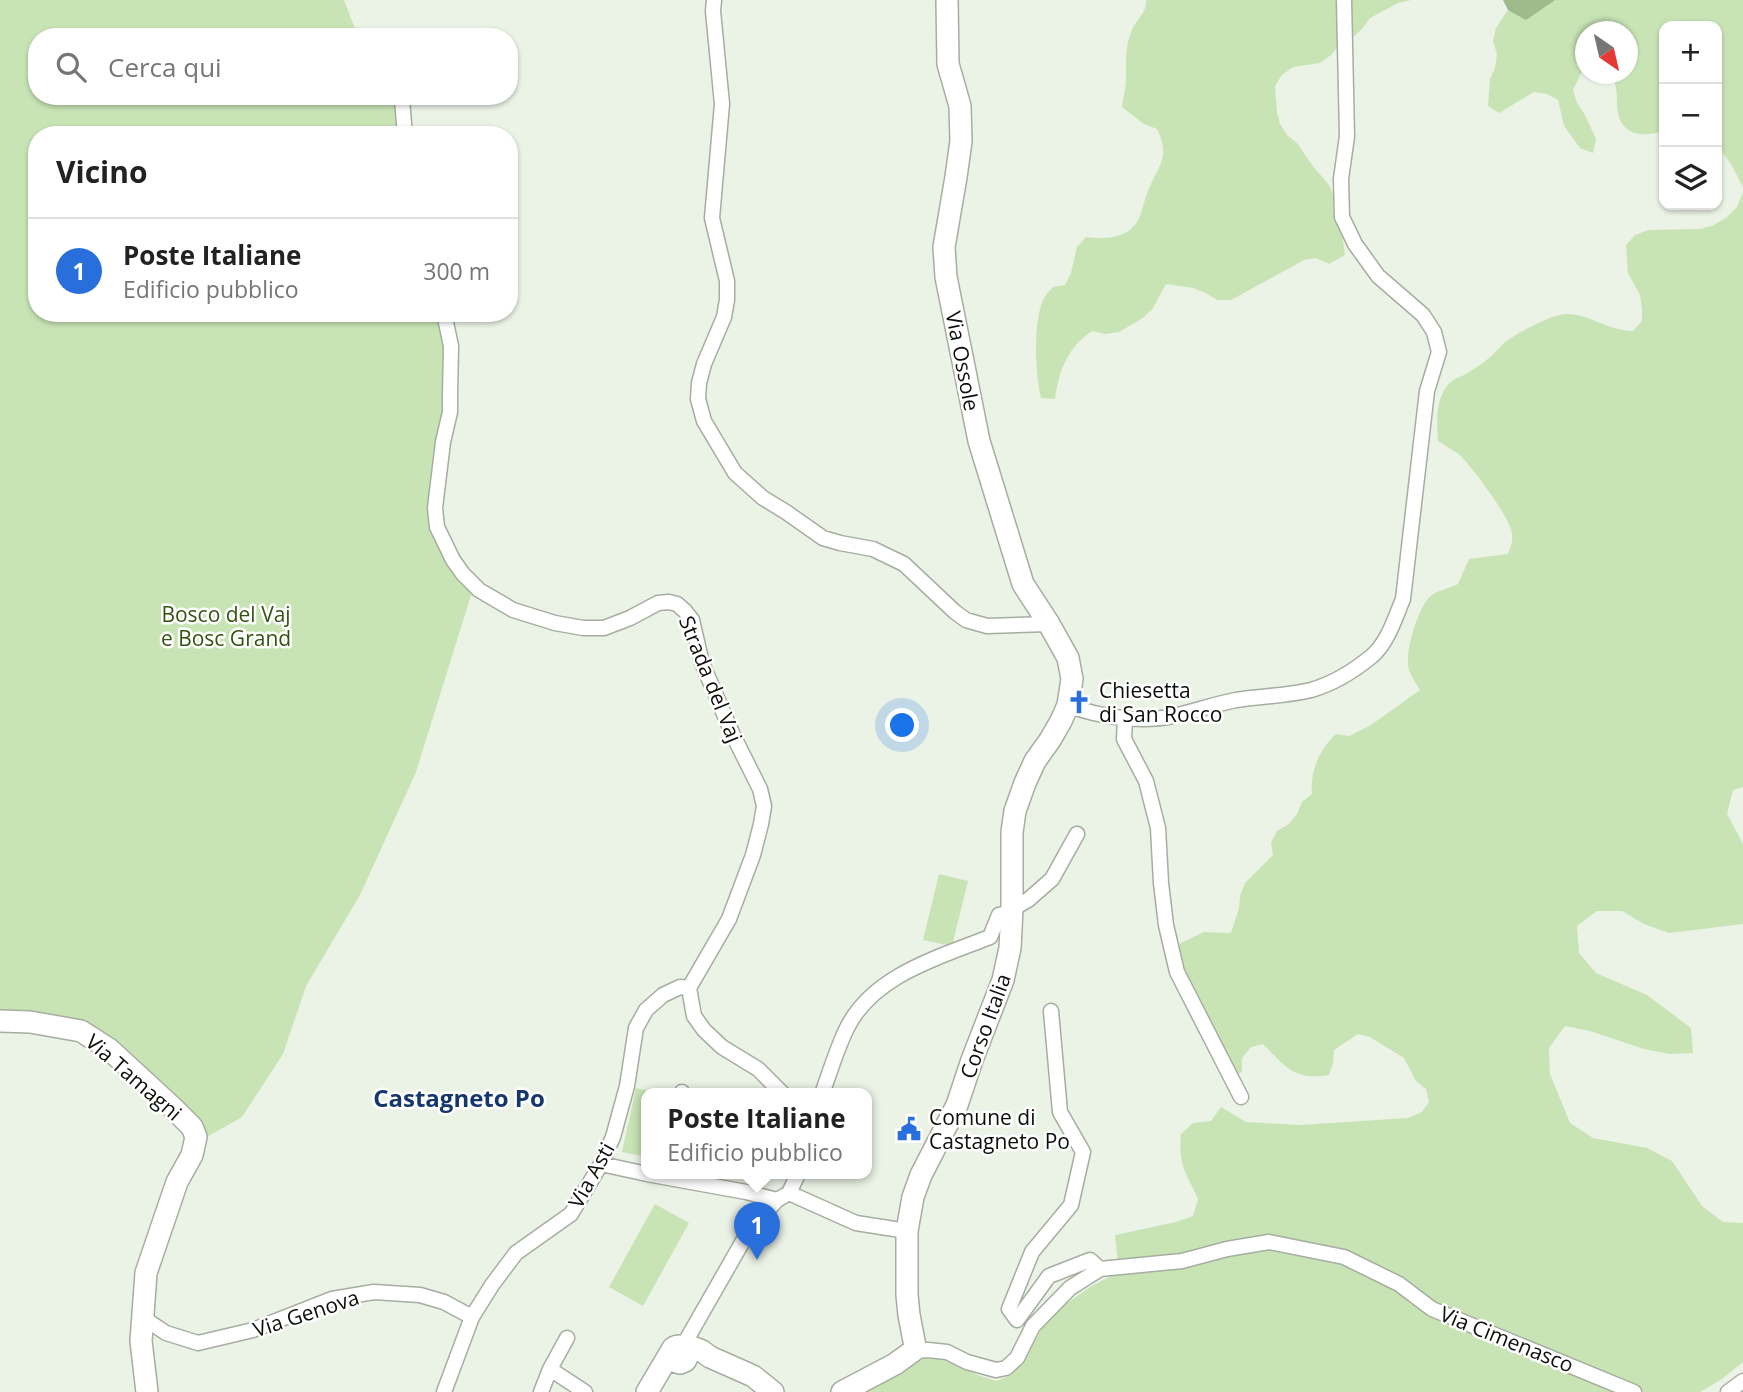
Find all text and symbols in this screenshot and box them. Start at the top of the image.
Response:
north arrow [1575,21,1638,84]
map controls [1659,21,1722,210]
button: + [1659,21,1722,84]
search box [28,28,518,105]
icon: search [52,48,90,86]
text: Cerca qui [108,49,222,85]
button: − [1659,84,1722,147]
button: layers [1659,147,1722,210]
text: Vicino [56,151,148,192]
text: Poste Italiane [123,237,301,273]
text: 1 [72,255,86,287]
text: 300 m [423,255,490,287]
text: Edificio pubblico [123,273,299,305]
street label: Via Ossole [940,309,986,413]
park label: Bosco del Vaj e Bosc Grand [161,600,291,652]
street label: Strada del Vaj [673,612,749,746]
place label: Chiesetta di San Rocco [1099,676,1222,728]
church icon: Chiesetta di San Rocco [1065,688,1093,716]
your location [885,708,919,742]
street label: Corso Italia [953,970,1017,1082]
street label: Via Tamagni [80,1027,188,1127]
district label: Castagneto Po [373,1081,545,1114]
popup [641,1088,872,1179]
text: Poste Italiane [667,1100,846,1136]
place label: Comune di Castagneto Po [929,1103,1070,1155]
public building icon: Comune di Castagneto Po [895,1115,923,1143]
text: Edificio pubblico [667,1136,843,1168]
street label: Via Asti [562,1137,620,1213]
pin: 1 [734,1202,780,1260]
street label: Via Genova [250,1283,362,1343]
street label: Via Cimenasco [1436,1299,1578,1379]

